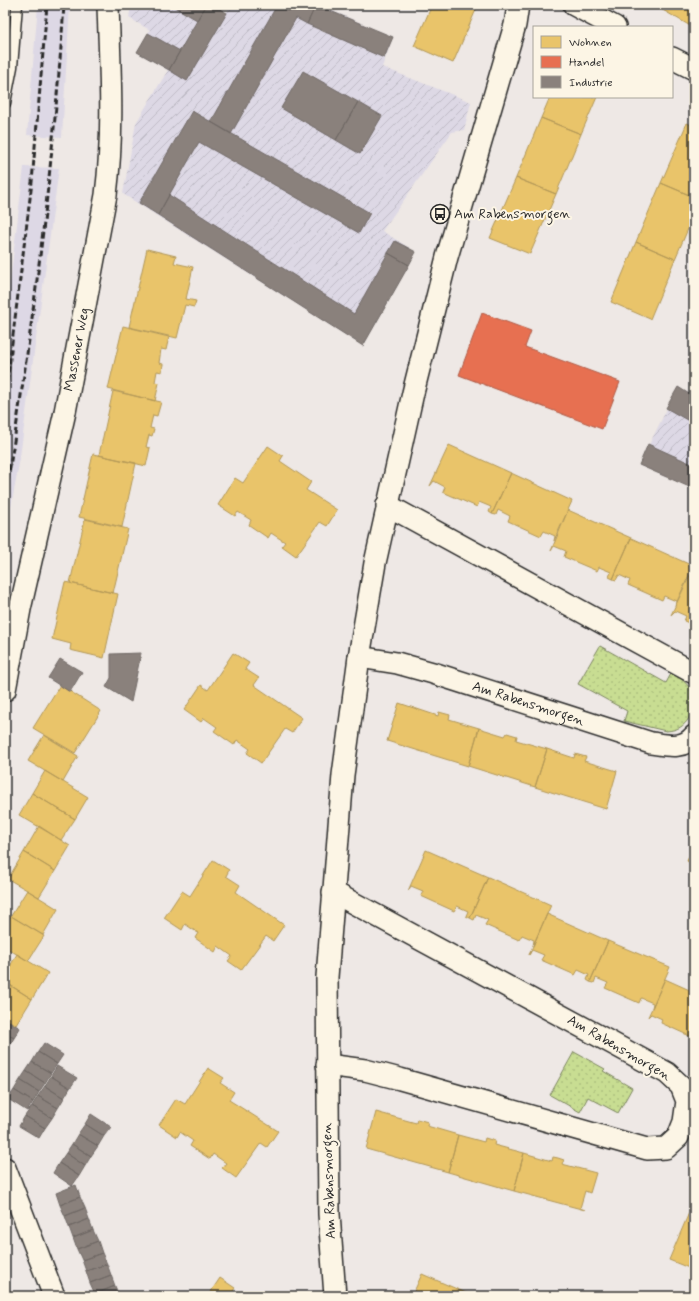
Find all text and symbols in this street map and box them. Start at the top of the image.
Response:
legend [533,26,673,98]
text: Wohnen [569,35,612,51]
text: Handel [569,55,604,71]
text: Industrie [569,75,613,91]
bus stop icon: Am Rabensmorgen [429,203,451,225]
place label: Am Rabensmorgen [454,205,571,225]
street label: Massener Weg [60,306,94,393]
street label: Am Rabensmorgen [470,677,587,730]
street label: Am Rabensmorgen [563,1011,674,1087]
street label: Am Rabensmorgen [318,1122,342,1240]

